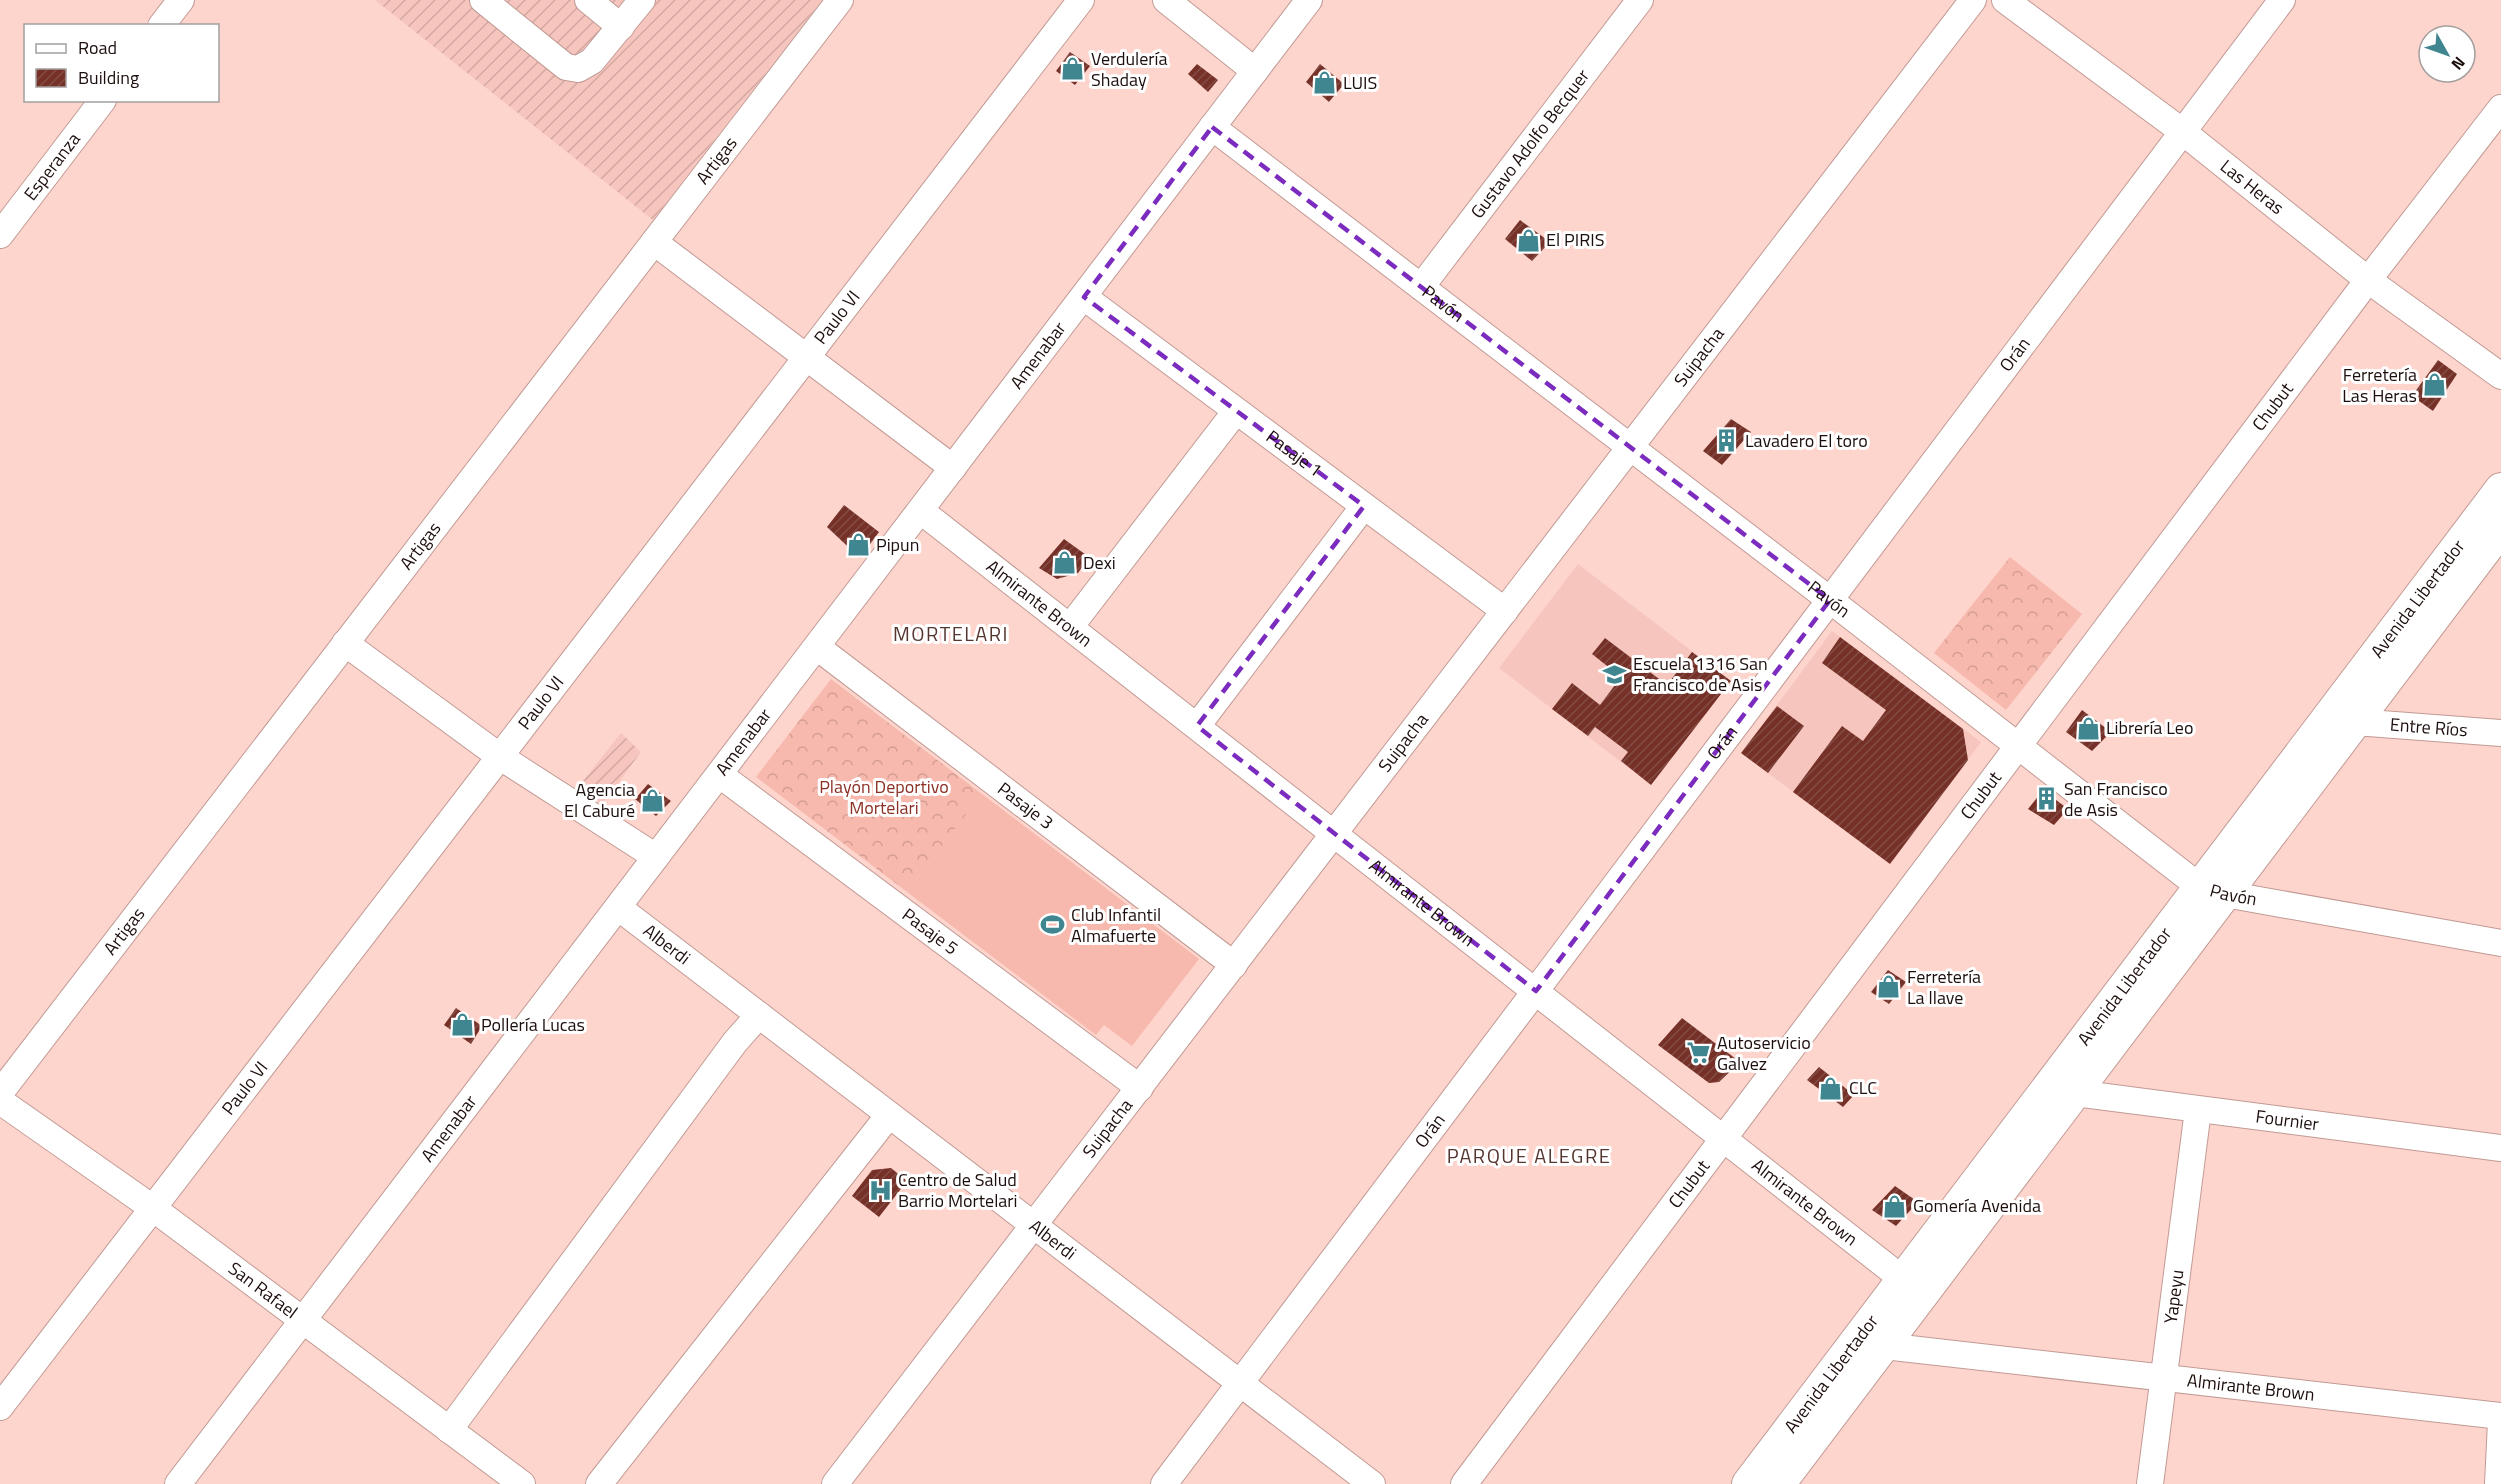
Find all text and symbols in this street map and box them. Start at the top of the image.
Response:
legend [24,24,219,102]
north arrow [2417,24,2477,84]
text: Road [78,34,117,61]
place label: Verdulería Shaday [1091,45,1168,93]
text: N [2446,52,2471,76]
shop icon: Verdulería Shaday [1060,56,1086,82]
street label: Gustavo Adolfo Becquer [1464,63,1596,224]
text: Building [78,64,139,91]
place label: LUIS [1343,69,1377,96]
shop icon: LUIS [1312,70,1338,96]
street label: Esperanza [17,127,86,206]
street label: Artigas [689,131,743,190]
street label: Las Heras [2215,153,2290,221]
place label: El PIRIS [1546,226,1604,253]
shop icon: El PIRIS [1515,227,1541,253]
street label: Pavón [1416,278,1470,329]
street label: Paulo VI [807,284,866,350]
street label: Amenabar [1003,316,1072,394]
street label: Suipacha [1667,322,1730,392]
street label: Orán [1993,331,2036,377]
place label: Ferretería Las Heras [2342,361,2417,409]
shop icon: Ferretería Las Heras [2422,372,2448,398]
street label: Chubut [2245,376,2300,436]
street label: Pasaje 1 [1261,423,1328,483]
place label: Lavadero El toro [1745,427,1868,454]
building icon: Lavadero El toro [1714,428,1740,454]
street label: Artigas [393,516,447,575]
place label: Pipun [876,531,919,558]
shop icon: Pipun [845,532,871,558]
street label: Avenida Libertador [2364,534,2471,663]
place label: Dexi [1083,549,1116,576]
shop icon: Dexi [1052,550,1078,576]
street label: Almirante Brown [981,553,1098,653]
street label: Pavón [1802,574,1856,624]
district label: MORTELARI [893,618,1009,649]
place label: Escuela 1316 San Francisco de Asis [1633,650,1768,698]
school or university icon: Escuela 1316 San Francisco de Asis [1602,661,1628,687]
street label: Paulo VI [511,670,570,735]
street label: Amenabar [709,702,778,781]
street label: Suipacha [1371,707,1434,778]
street label: Entre Ríos [2389,711,2469,743]
place label: Librería Leo [2106,714,2193,741]
shop icon: Librería Leo [2075,715,2101,741]
street label: Orán [1700,720,1744,765]
street label: Chubut [1953,765,2008,825]
park label: Playón Deportivo Mortelari [819,773,949,821]
street label: Pasaje 3 [992,775,1059,836]
place label: San Francisco de Asis [2064,775,2168,823]
place label: Agencia El Caburé [564,776,635,824]
building icon: San Francisco de Asis [2033,786,2059,812]
shop icon: Agencia El Caburé [640,787,666,813]
street label: Almirante Brown [1363,852,1481,953]
street label: Pavón [2207,876,2259,912]
street label: Artigas [97,901,151,961]
street label: Pasaje 5 [897,901,964,961]
place label: Club Infantil Almafuerte [1071,901,1161,949]
sports icon: Club Infantil Almafuerte [1040,912,1066,938]
street label: Alberdi [638,917,696,971]
street label: Avenida Libertador [2070,921,2178,1051]
place label: Ferretería La llave [1907,963,1981,1011]
shop icon: Ferretería La llave [1876,974,1902,1000]
place label: Pollería Lucas [481,1011,585,1038]
shop icon: Pollería Lucas [450,1012,476,1038]
place label: Autoservicio Galvez [1717,1029,1811,1077]
supermarket icon: Autoservicio Galvez [1686,1040,1712,1066]
street label: Paulo VI [215,1055,274,1121]
place label: CLC [1849,1074,1877,1101]
shop icon: CLC [1818,1075,1844,1101]
street label: Amenabar [414,1089,483,1168]
street label: Suipacha [1076,1093,1139,1164]
street label: Fournier [2254,1102,2320,1137]
street label: Orán [1408,1108,1451,1154]
district label: PARQUE ALEGRE [1447,1140,1611,1171]
street label: Almirante Brown [1746,1152,1864,1252]
street label: Chubut [1662,1153,1716,1214]
place label: Centro de Salud Barrio Mortelari [898,1166,1017,1214]
hospital icon: Centro de Salud Barrio Mortelari [867,1177,893,1203]
place label: Gomería Avenida [1913,1192,2041,1219]
shop icon: Gomería Avenida [1882,1193,1908,1219]
street label: Alberdi [1024,1213,1082,1266]
street label: San Rafael [223,1255,304,1325]
street label: Yapeyu [2157,1268,2190,1325]
street label: Avenida Libertador [1777,1309,1885,1438]
street label: Almirante Brown [2186,1366,2316,1408]

